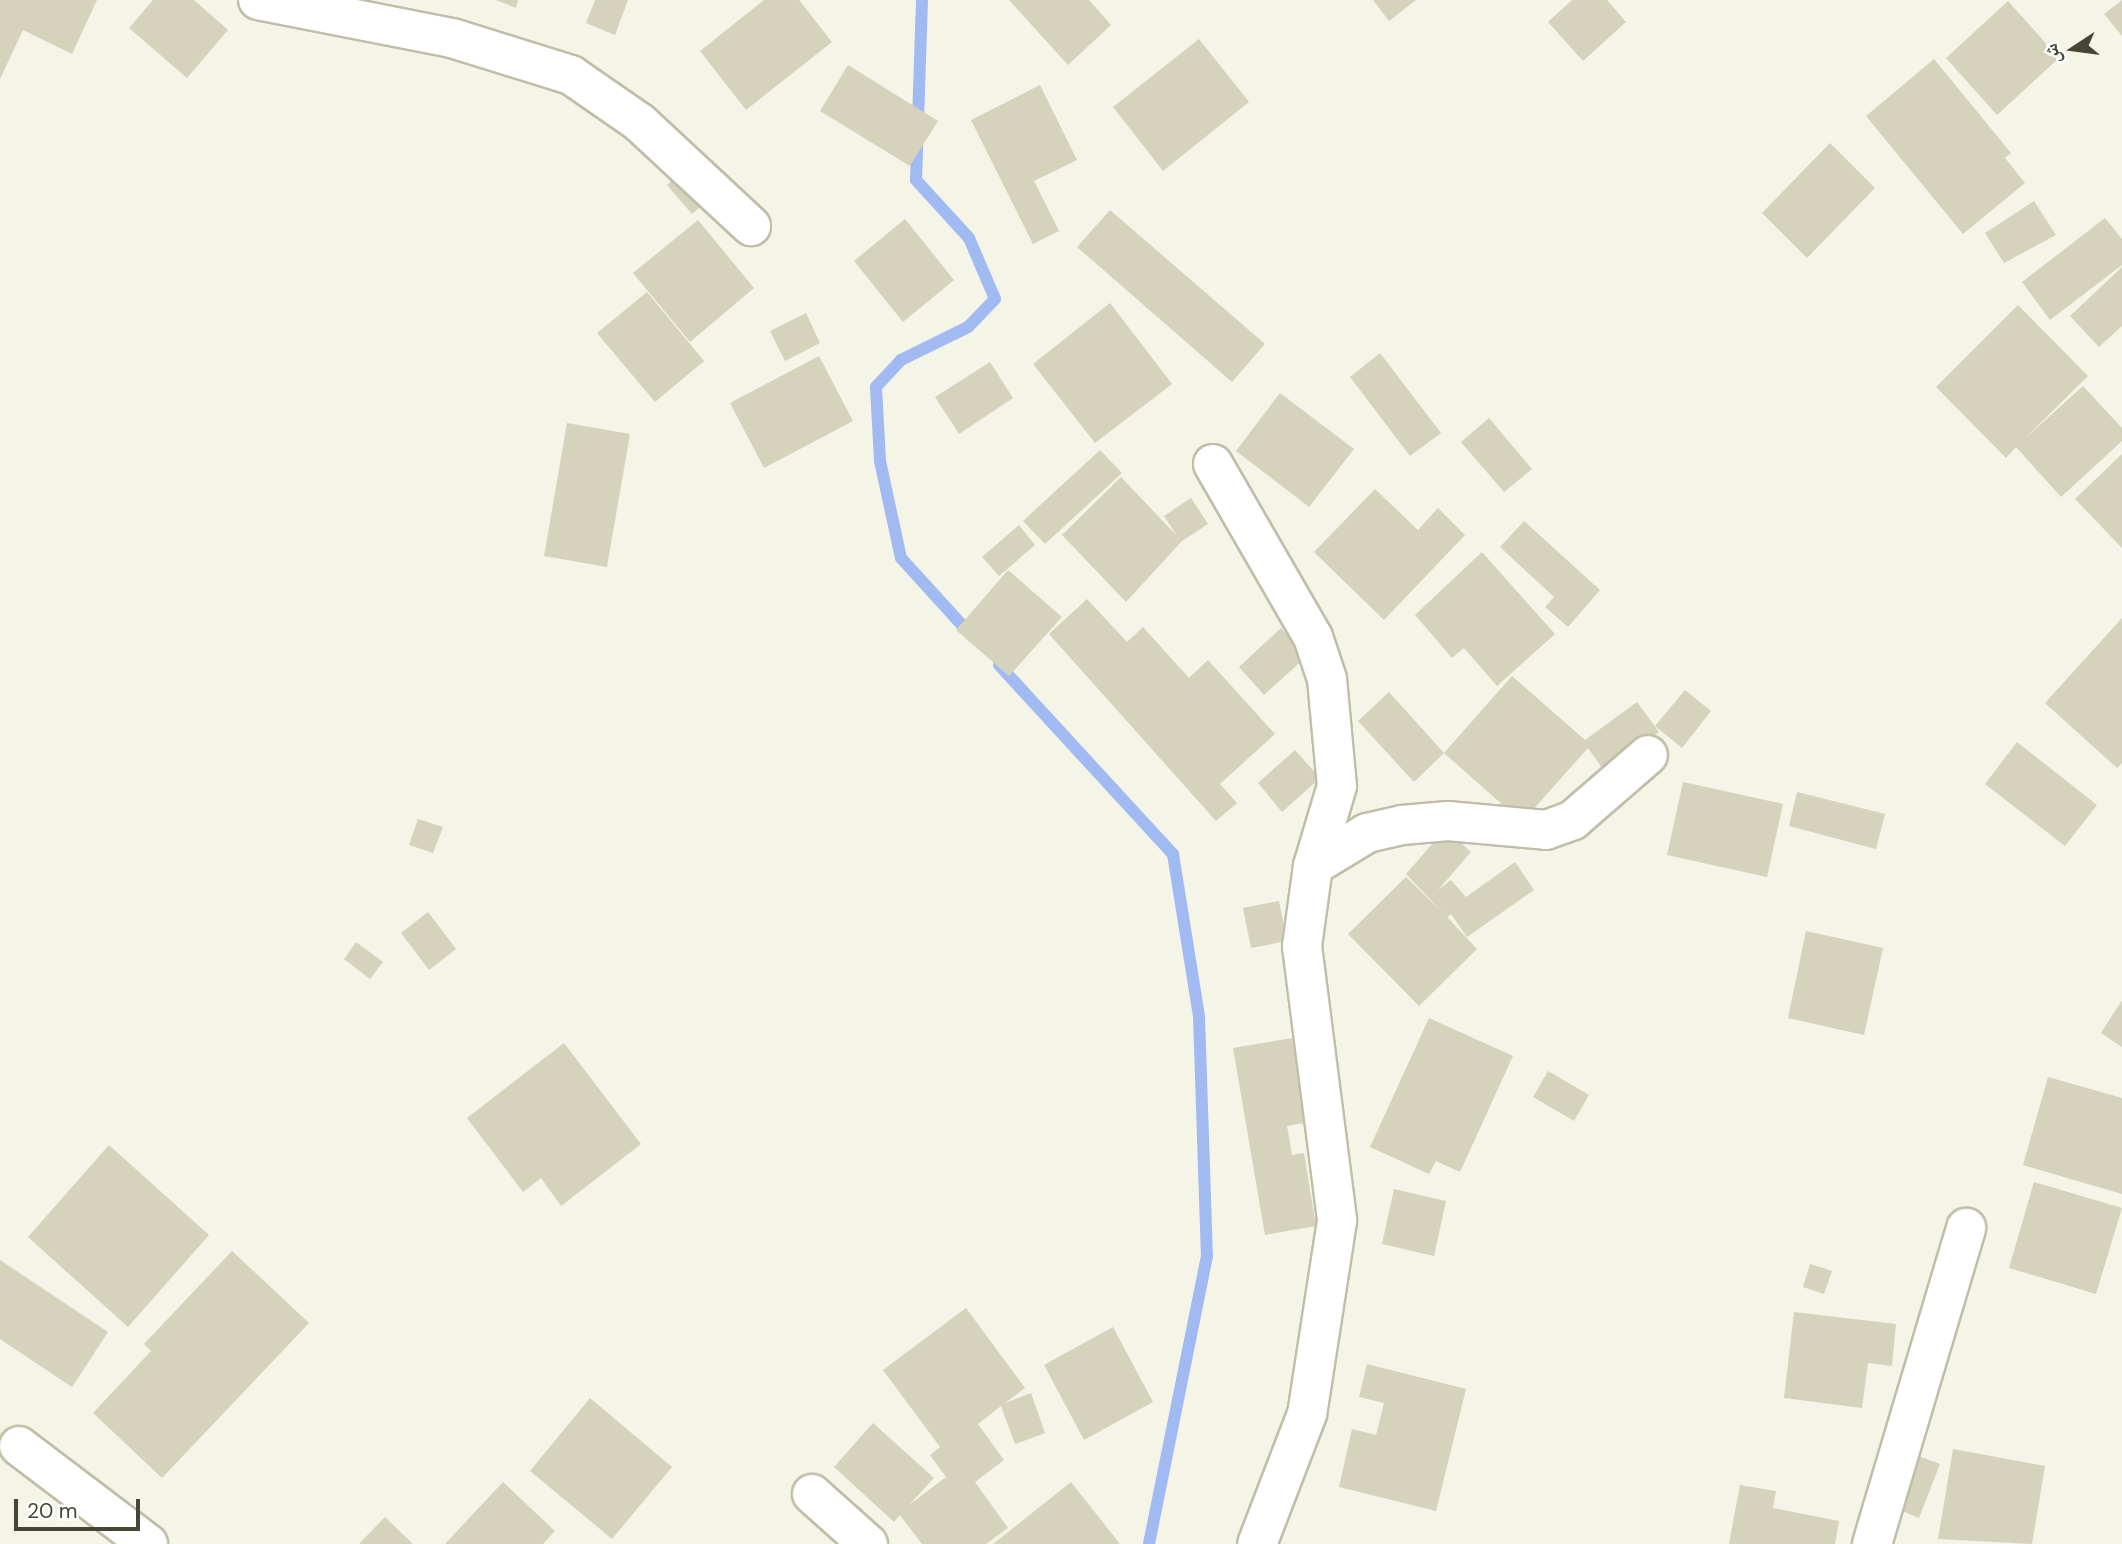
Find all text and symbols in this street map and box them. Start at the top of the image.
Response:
north arrow [2038,14,2108,84]
text: ش [2038,41,2067,66]
scale bar [18,1484,144,1528]
text: 20 m [27,1497,78,1525]

